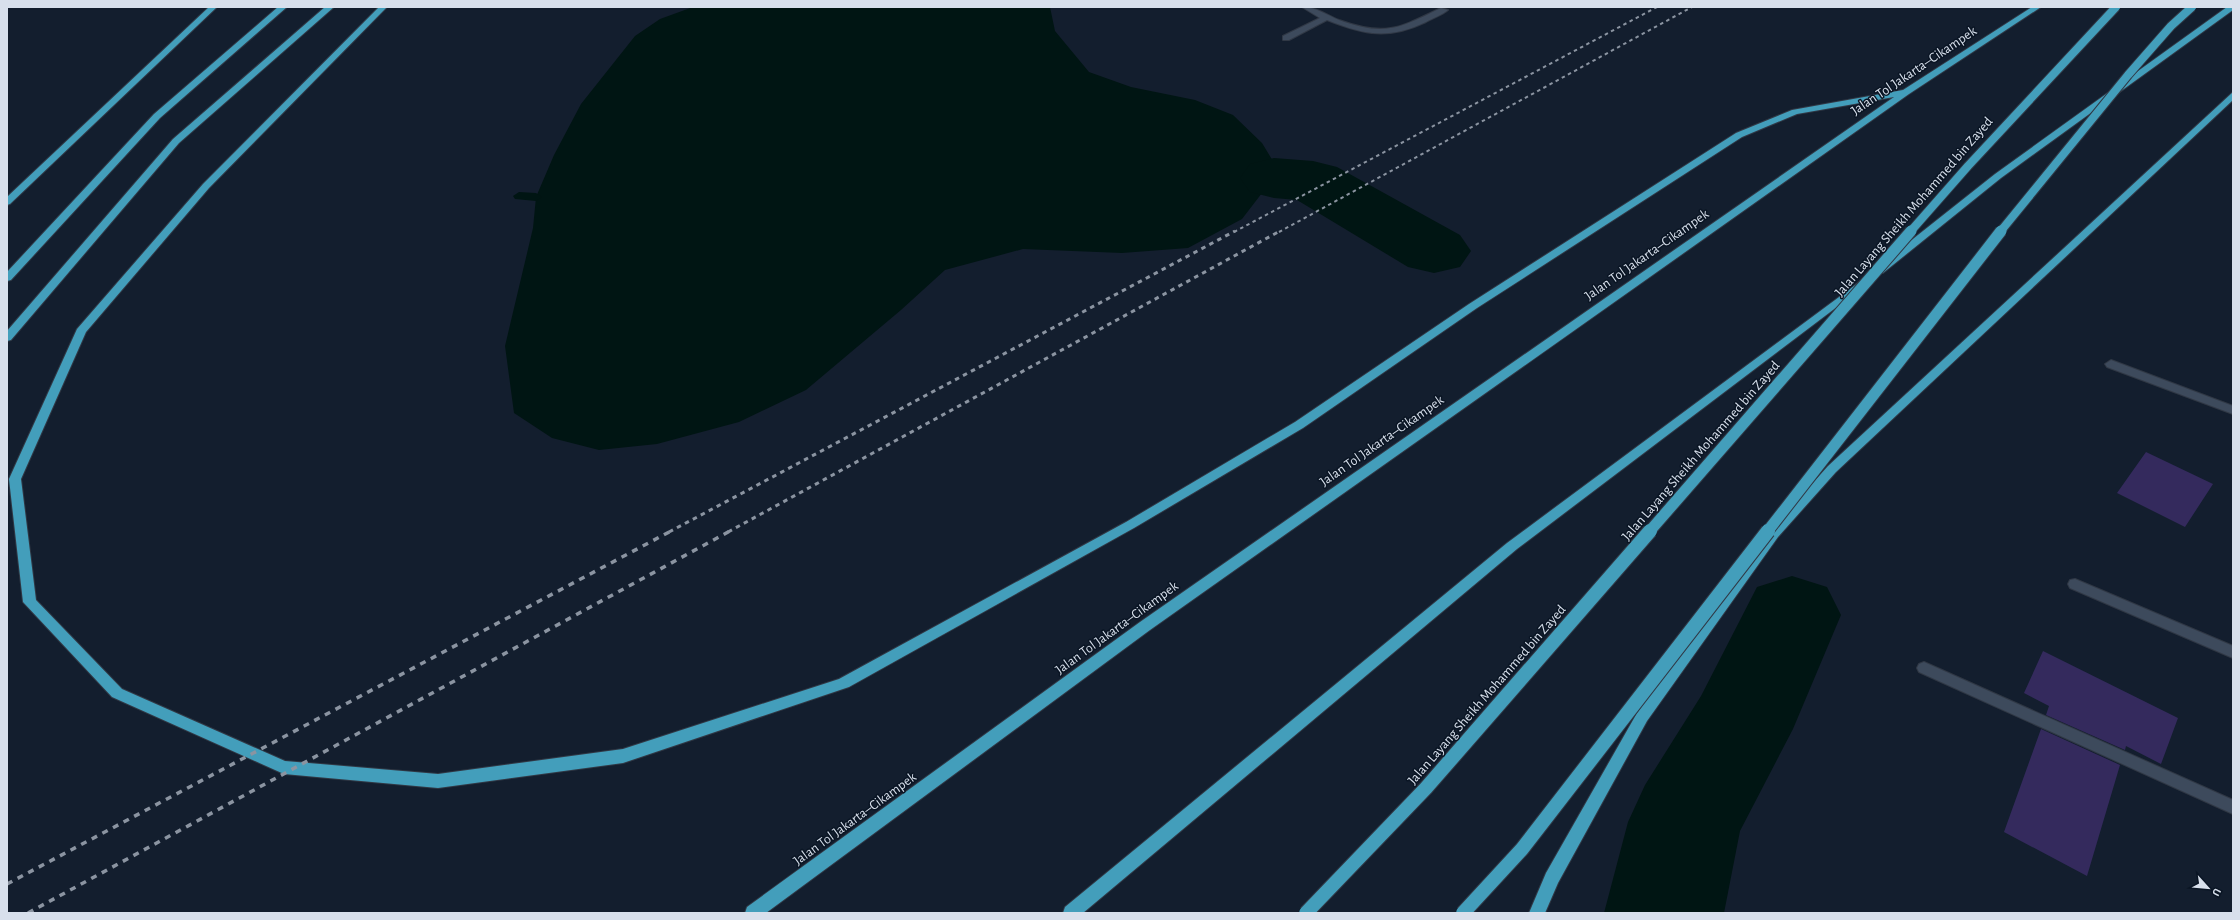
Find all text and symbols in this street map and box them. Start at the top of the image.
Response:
street label: Jalan Tol Jakarta–Cikampek [1849,24,1980,118]
street label: Jalan Layang Sheikh Mohammed bin Zayed [1832,115,1996,299]
street label: Jalan Tol Jakarta–Cikampek [1582,207,1712,303]
street label: Jalan Layang Sheikh Mohammed bin Zayed [1619,359,1783,543]
street label: Jalan Tol Jakarta–Cikampek [1317,393,1447,489]
street label: Jalan Tol Jakarta–Cikampek [1053,579,1181,677]
street label: Jalan Layang Sheikh Mohammed bin Zayed [1405,603,1569,787]
street label: Jalan Tol Jakarta–Cikampek [791,770,919,868]
north arrow [2188,868,2228,908]
text: U [2210,887,2223,898]

